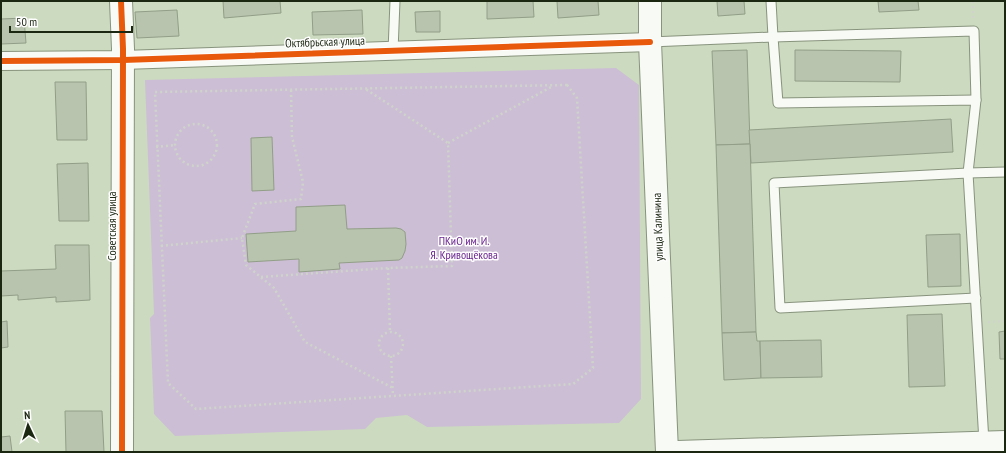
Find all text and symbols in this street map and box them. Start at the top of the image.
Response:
scale bar [10,8,132,34]
text: 50 m [16,14,37,29]
street label: Октябрьская улица [285,33,365,50]
street label: Советская улица [104,191,119,261]
street label: улица Калинина [649,192,666,262]
park label: ПКиО им. И. Я. Кривощёкова [430,233,498,262]
north arrow [8,405,48,445]
text: N [24,408,31,422]

